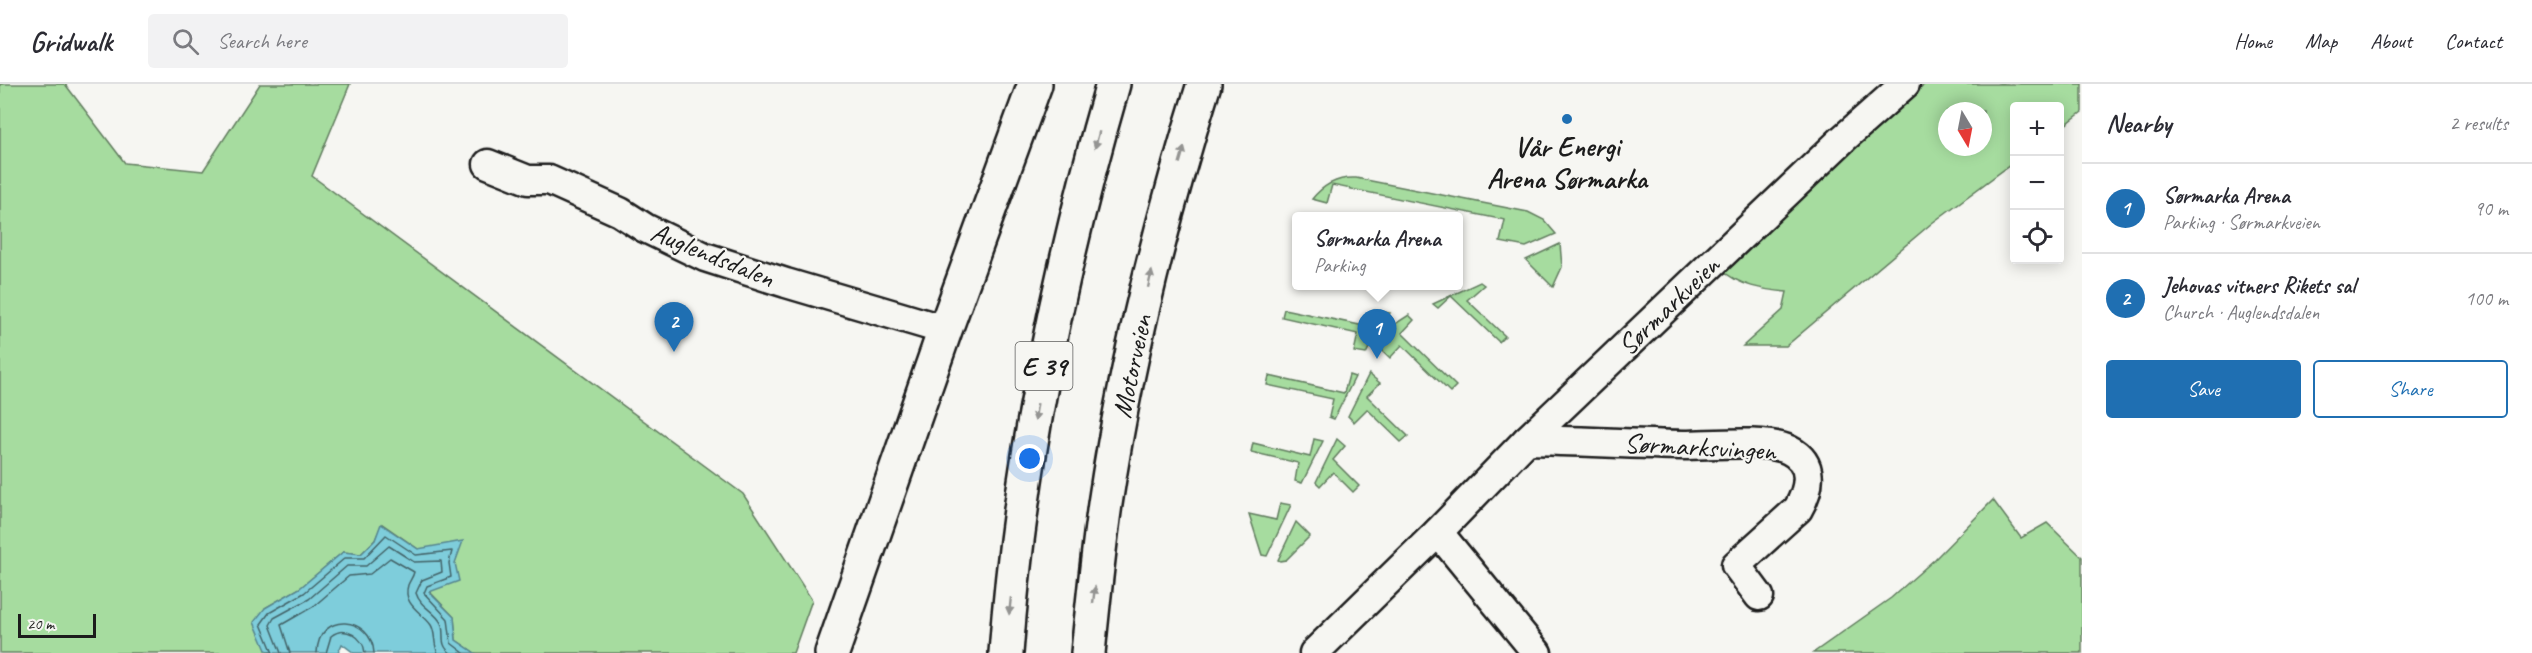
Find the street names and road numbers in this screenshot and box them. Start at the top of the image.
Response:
street label: Auglendsdalen [646,214,780,295]
street label: Sørmarkveien [1610,247,1728,363]
street label: Motorveien [1103,310,1160,421]
road number: E 39 [1016,342,1072,390]
street label: Sørmarksvingen [1623,425,1778,468]

